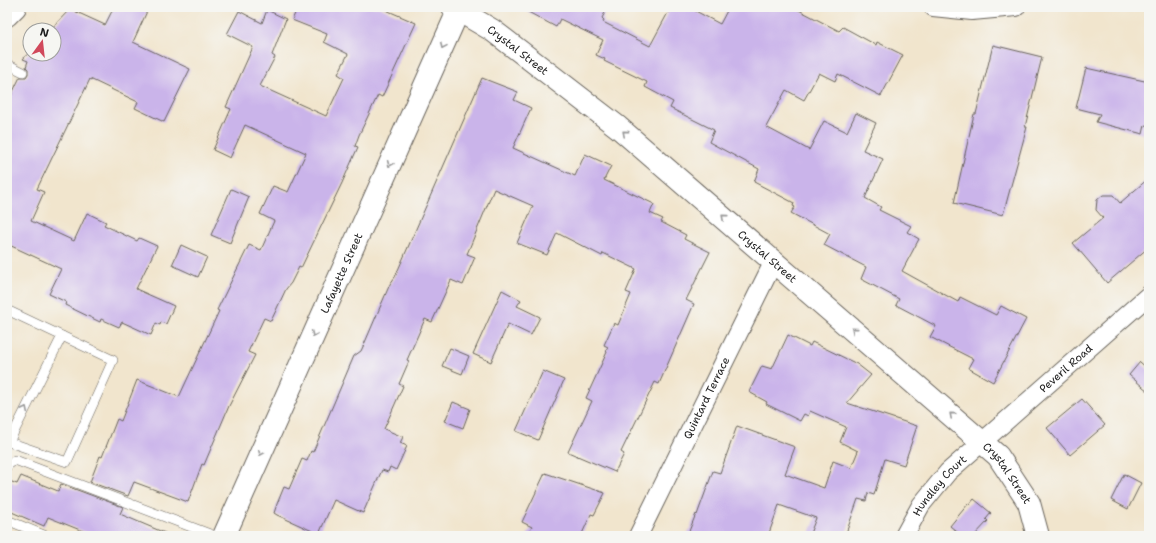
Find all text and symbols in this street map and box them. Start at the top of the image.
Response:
street label: Crystal Street [485,21,552,78]
north arrow [22,22,62,62]
text: N [38,24,51,41]
one-way arrow [440,41,448,49]
one-way arrow [622,130,630,137]
one-way arrow [387,160,395,168]
one-way arrow [721,215,728,222]
street label: Crystal Street [735,227,800,286]
street label: Lafayette Street [317,230,366,316]
one-way arrow [851,327,859,334]
one-way arrow [311,330,319,337]
street label: Peveril Road [1036,341,1096,396]
street label: Quintard Terrace [680,354,733,442]
one-way arrow [21,406,28,413]
one-way arrow [949,412,957,420]
street label: Crystal Street [980,439,1035,507]
one-way arrow [258,448,266,456]
street label: Hundley Court [909,452,970,519]

